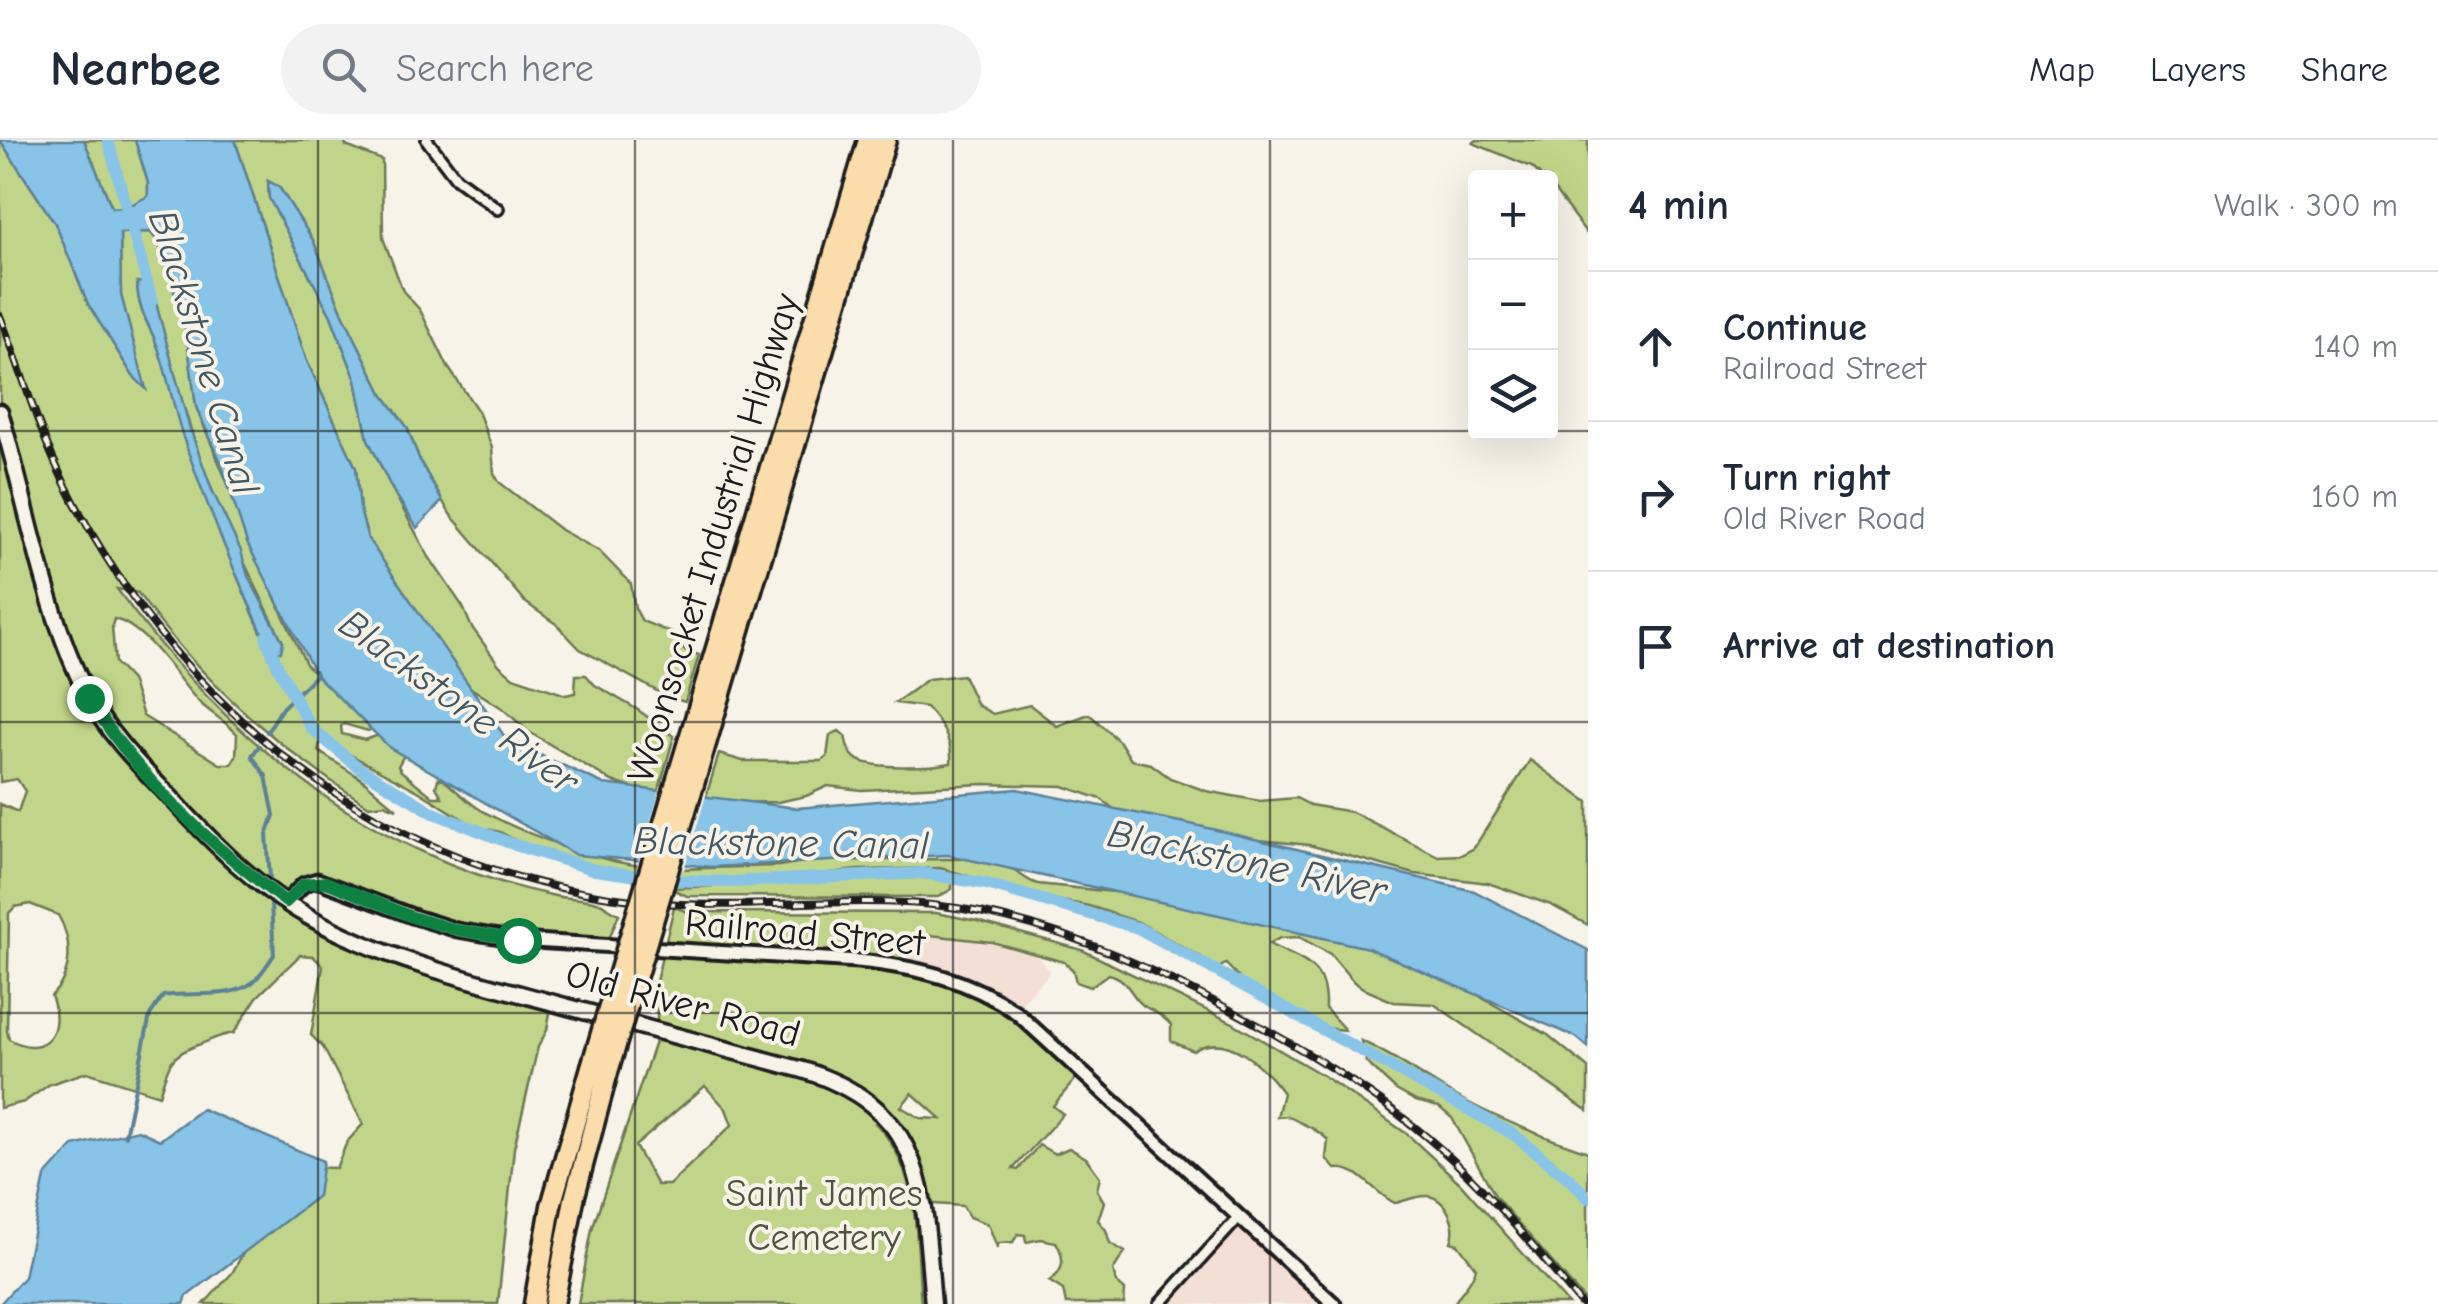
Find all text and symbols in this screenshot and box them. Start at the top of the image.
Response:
search box [281,24,981,114]
text: Nearbee [50,42,221,97]
icon: search [316,42,371,97]
text: Search here [396,47,594,91]
text: Map [2029,49,2095,90]
text: Layers [2150,49,2246,90]
text: Share [2301,49,2388,90]
map controls [1468,170,1558,440]
button: + [1468,170,1558,260]
text: 4 min [1628,181,1729,230]
text: Walk · 300 m [2214,187,2398,224]
water label: Blackstone Canal [139,204,269,501]
button: − [1468,260,1558,350]
street label: Woonsocket Industrial Highway [619,288,809,788]
text: Continue [1723,306,1867,350]
icon: ahead [1628,319,1683,374]
text: 140 m [2313,328,2398,365]
button: layers [1468,350,1558,440]
text: Railroad Street [1723,350,1926,387]
text: Turn right [1723,456,1890,500]
icon: right [1628,469,1683,524]
text: 160 m [2311,478,2398,515]
text: Old River Road [1723,500,1926,537]
water label: Blackstone River [331,600,589,805]
icon: arrive [1628,619,1683,674]
text: Arrive at destination [1723,624,2055,668]
route end [67,676,113,722]
water label: Blackstone River [1103,810,1393,914]
water label: Blackstone Canal [633,817,930,869]
street label: Railroad Street [683,901,928,966]
route start [496,918,542,964]
street label: Old River Road [561,952,805,1056]
park label: Saint James Cemetery [725,1172,923,1260]

